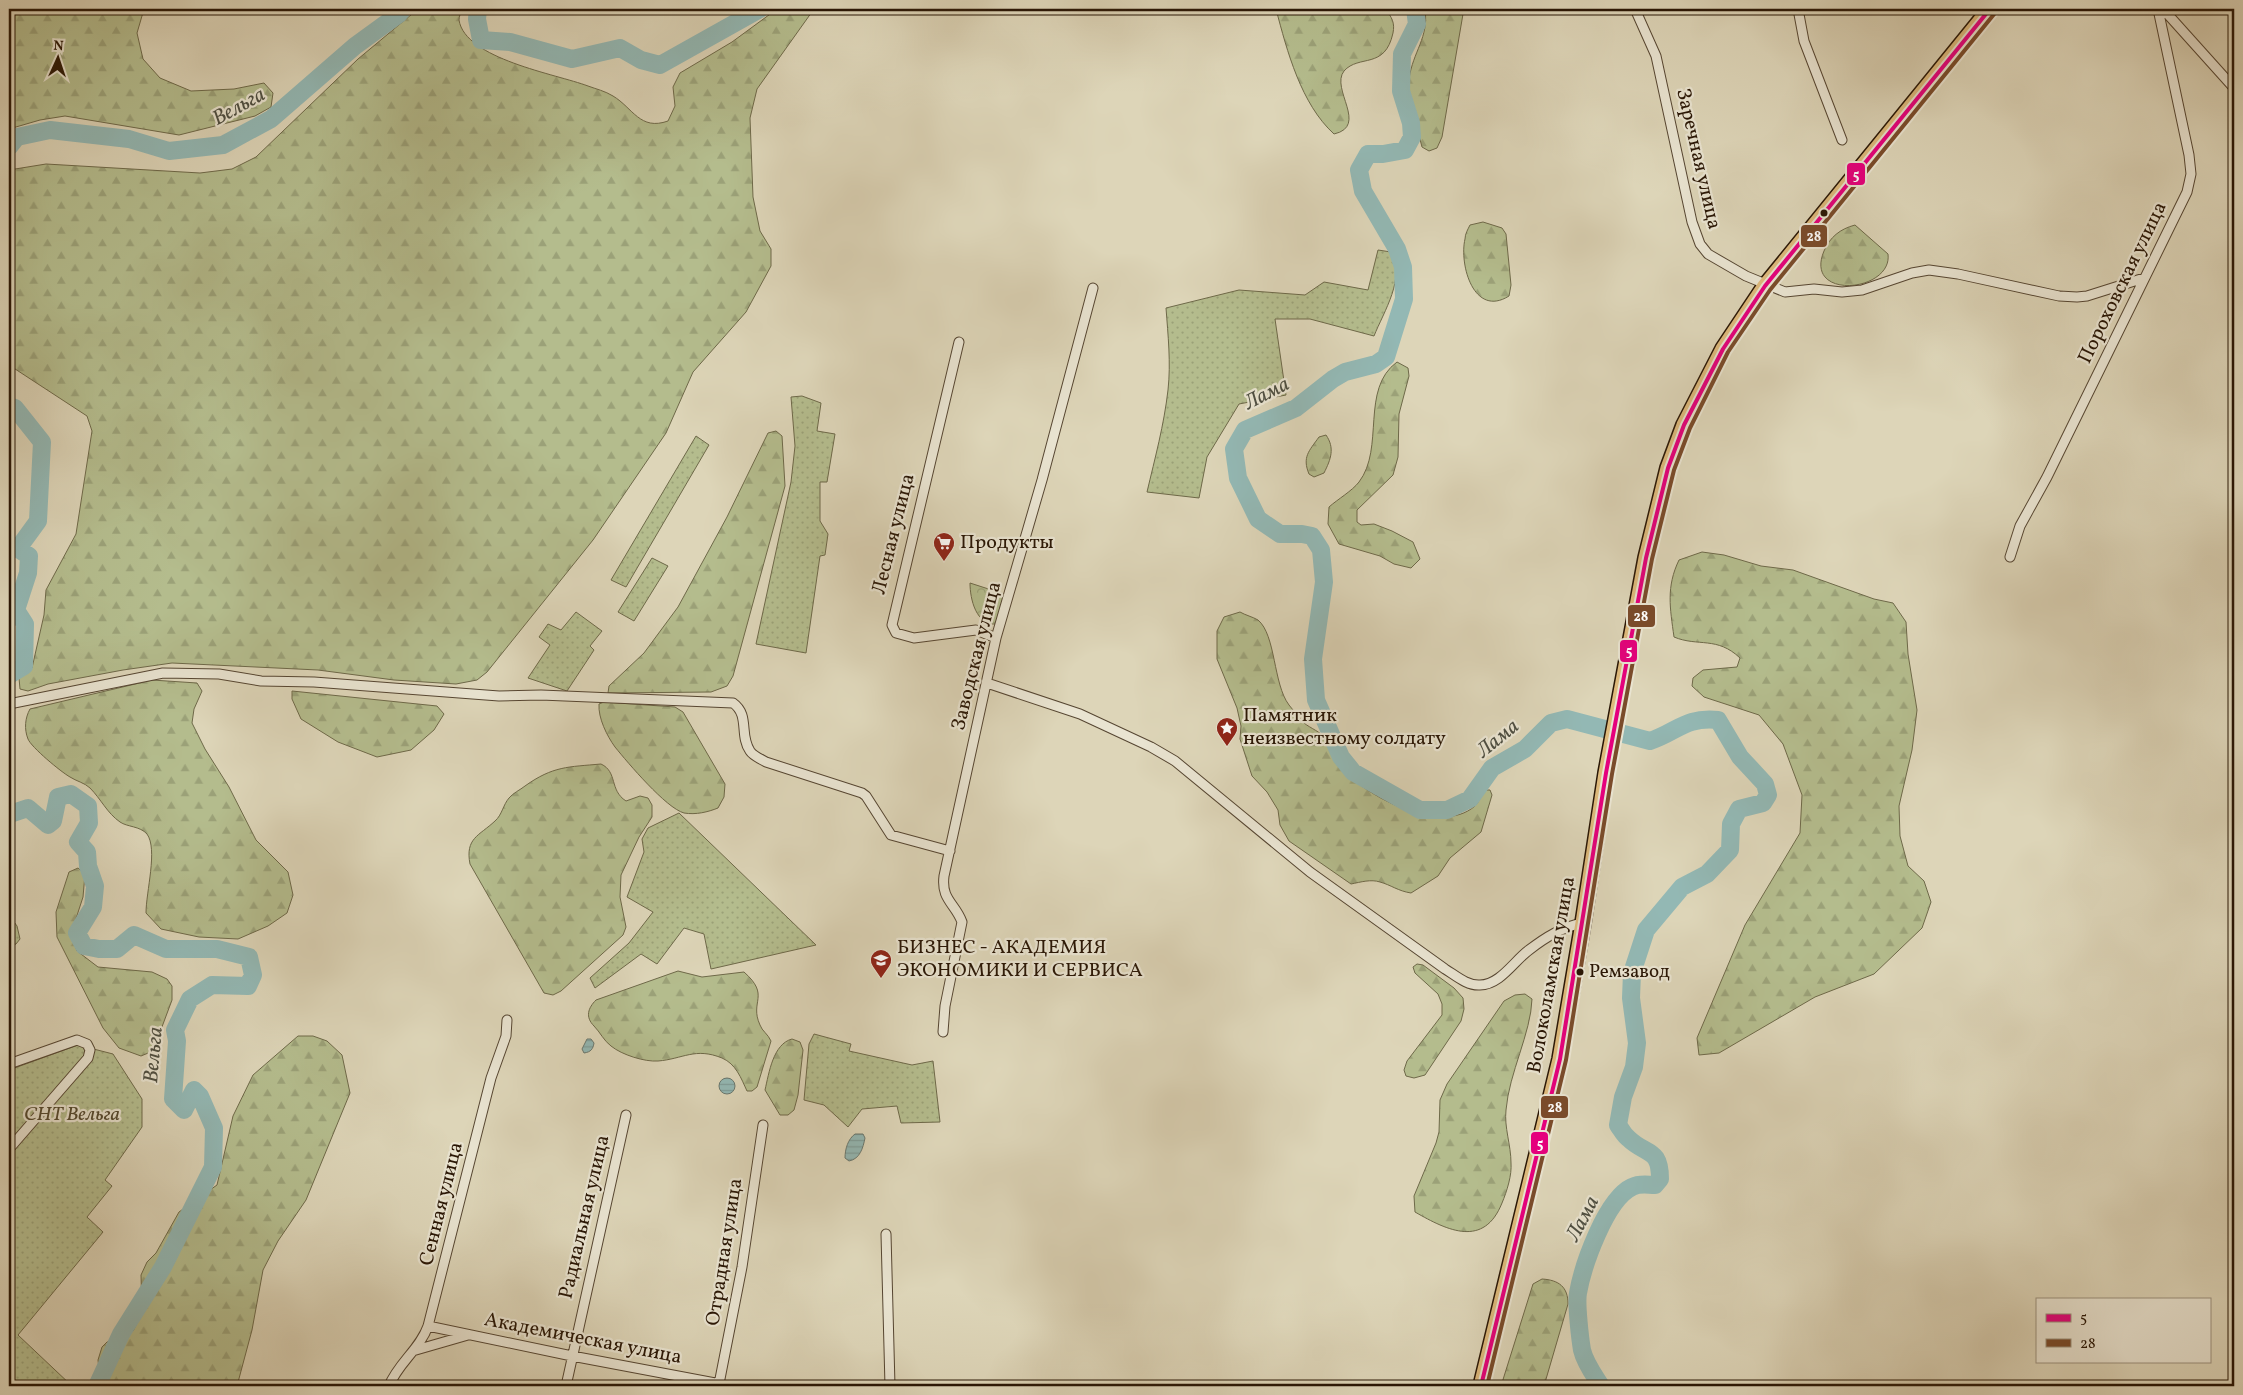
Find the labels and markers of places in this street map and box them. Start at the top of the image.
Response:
unlabelled marker [1819,208,1829,218]
place label: Продукты [960,529,1054,557]
supermarket icon: Продукты [932,531,956,562]
place label: Памятник неизвестному солдату [1243,702,1446,753]
place icon: Памятник неизвестному солдату [1215,716,1239,747]
place label: БИЗНЕС - АКАДЕМИЯ ЭКОНОМИКИ И СЕРВИСА [897,934,1143,985]
school or university icon: БИЗНЕС - АКАДЕМИЯ ЭКОНОМИКИ И СЕРВИСА [869,948,893,979]
place label: Ремзавод [1589,959,1670,985]
marker: Ремзавод [1575,967,1585,977]

